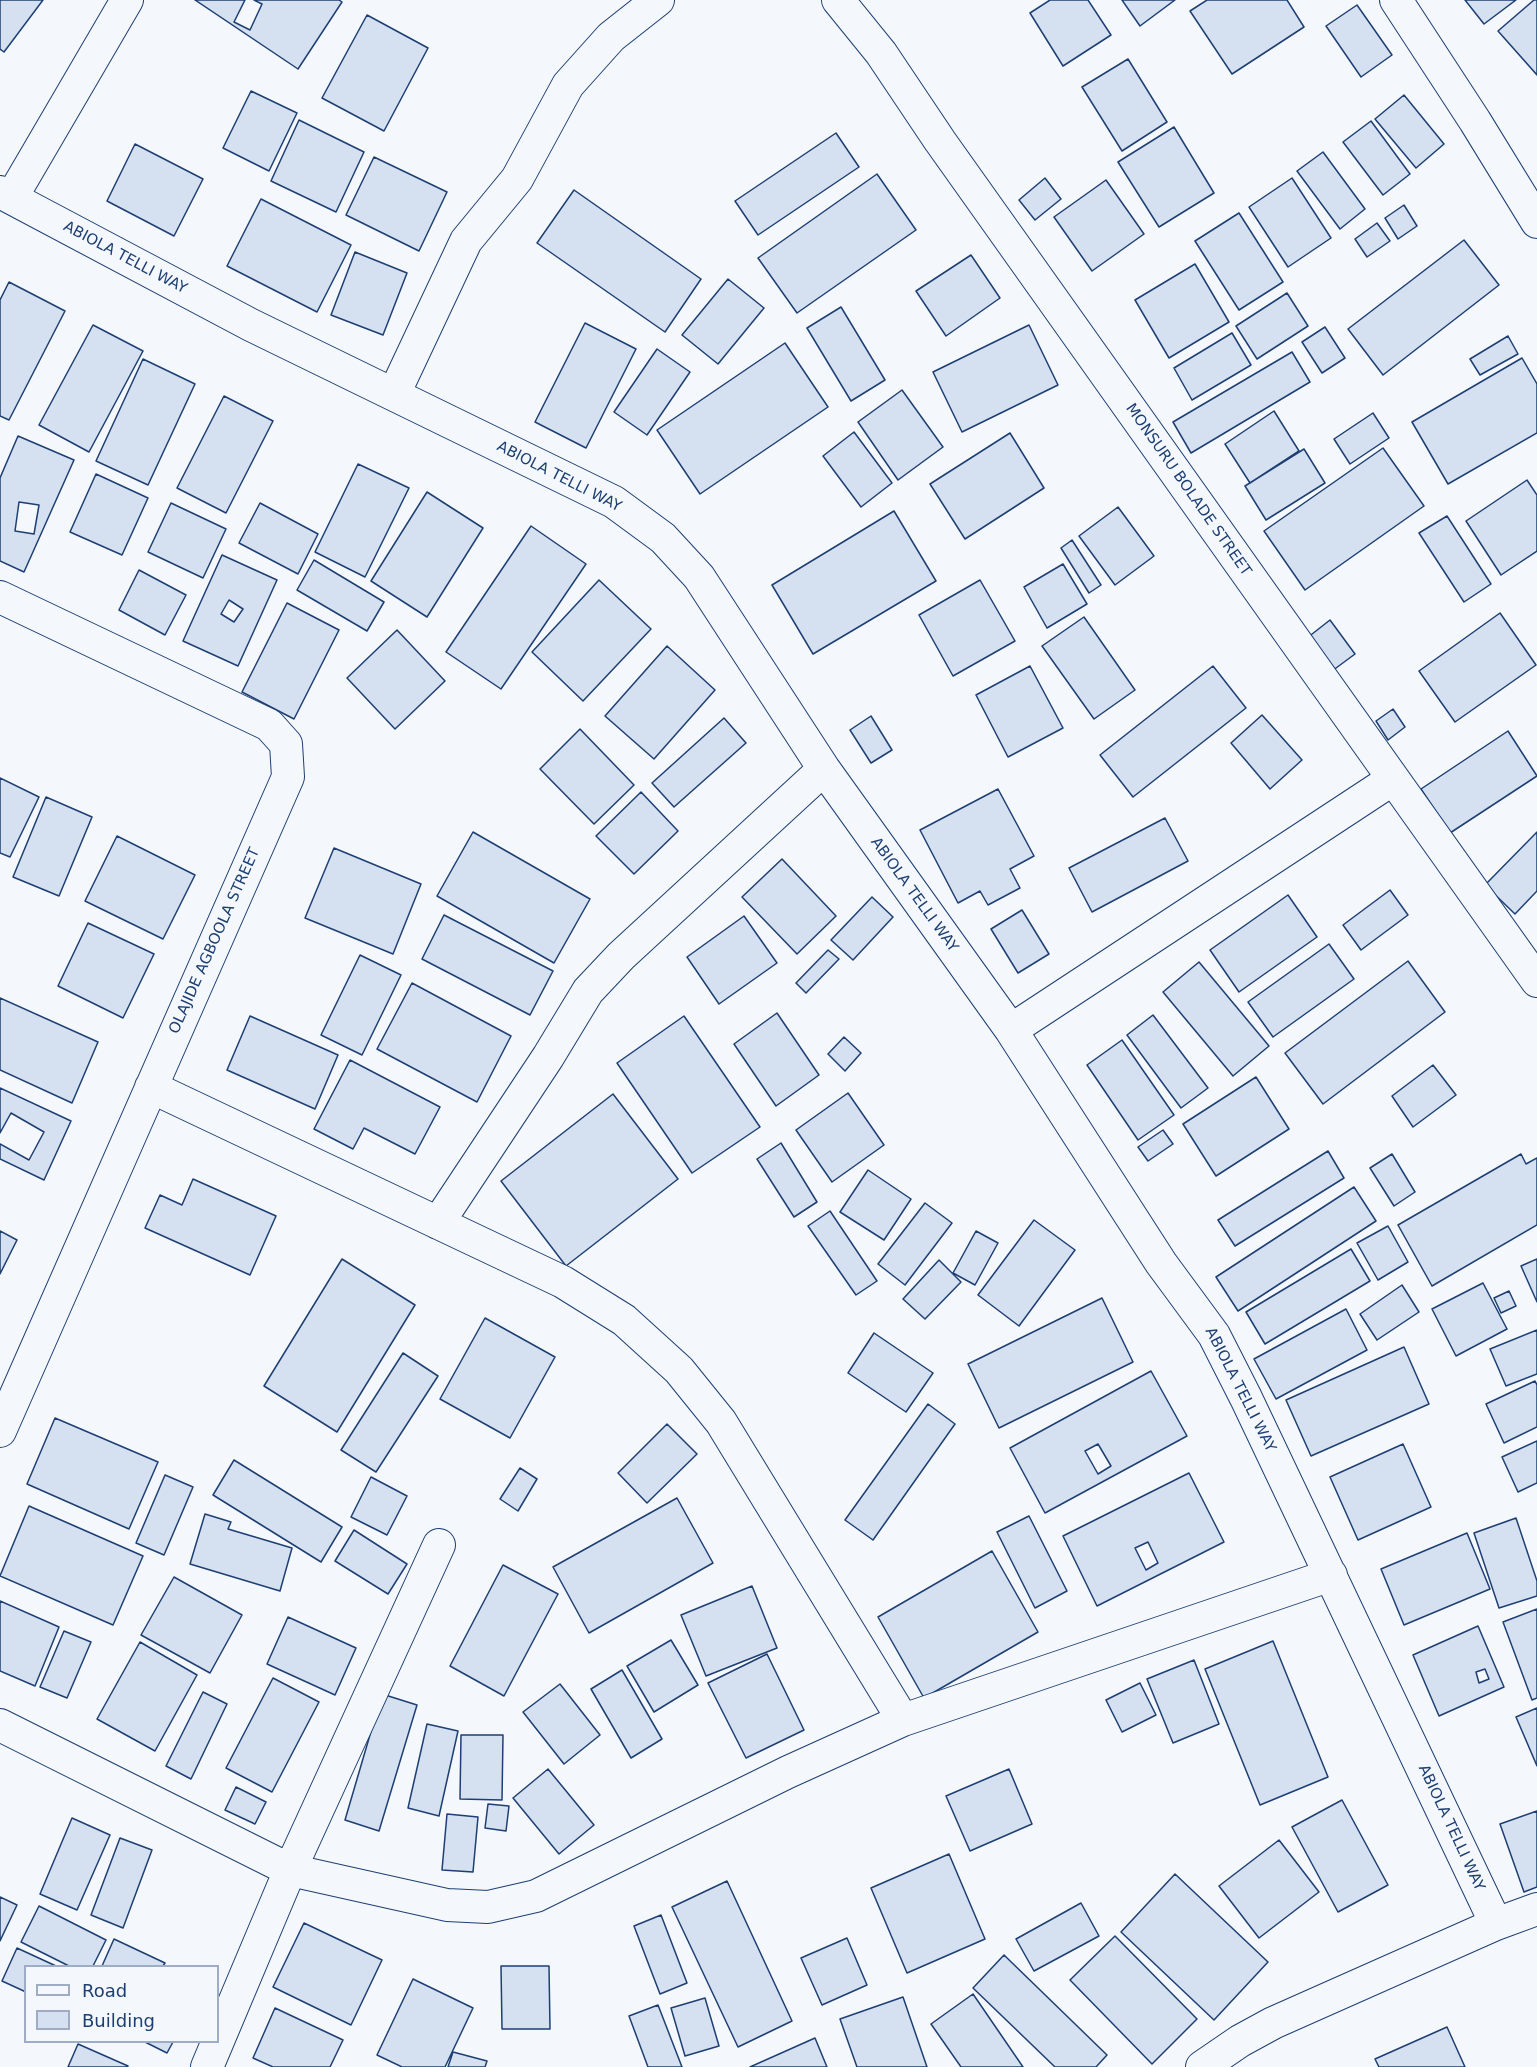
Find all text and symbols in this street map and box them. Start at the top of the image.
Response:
street label: ABIOLA TELLI WAY [60,218,190,298]
street label: MONSURU BOLADE STREET [1121,400,1255,580]
street label: ABIOLA TELLI WAY [494,438,624,516]
street label: ABIOLA TELLI WAY [866,834,962,956]
street label: OLAJIDE AGBOOLA STREET [166,845,264,1037]
street label: ABIOLA TELLI WAY [1201,1325,1279,1455]
street label: ABIOLA TELLI WAY [1414,1762,1488,1894]
legend [24,1965,219,2043]
text: Road [82,1980,127,2001]
text: Building [82,2010,155,2031]

